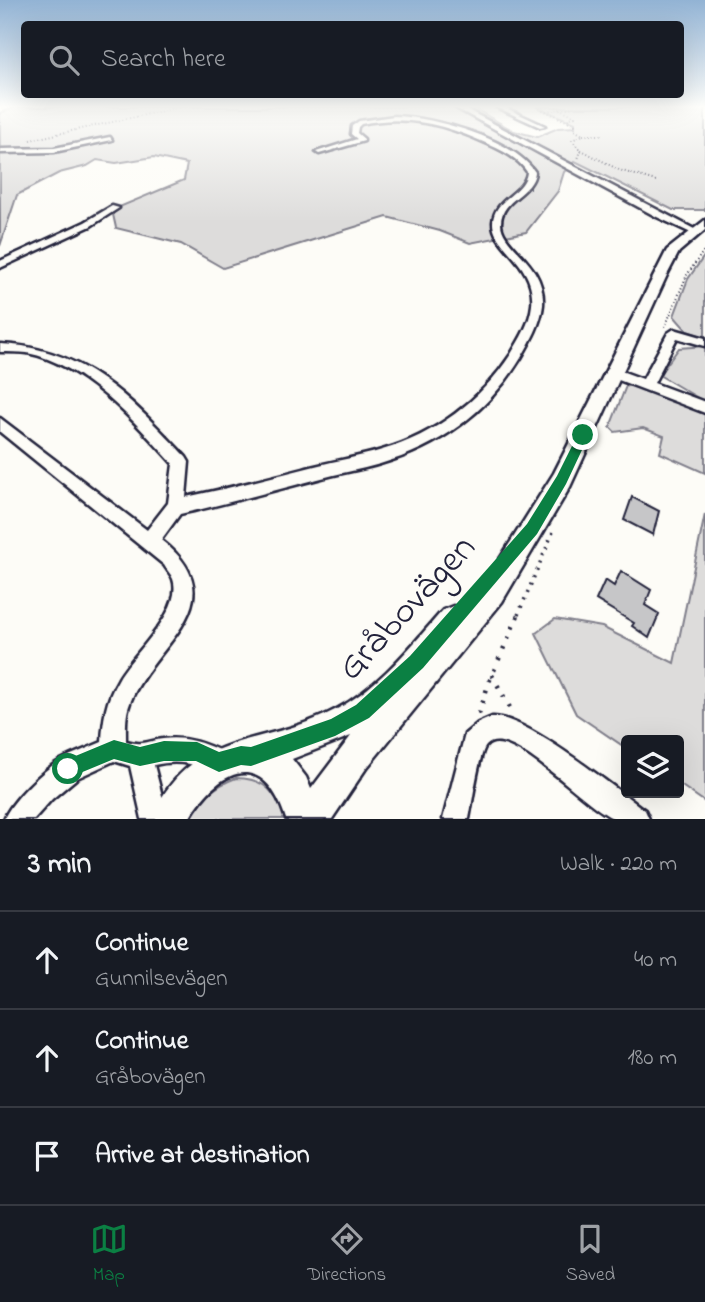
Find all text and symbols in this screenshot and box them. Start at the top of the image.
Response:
search box [21,21,684,98]
icon: search [45,41,83,79]
text: Search here [101,41,226,79]
route end [567,419,598,450]
street label: Gråbovägen [325,523,491,695]
map controls [621,735,684,798]
button: layers [621,735,684,798]
route start [52,753,83,784]
text: 3 min [28,843,91,887]
text: Walk · 220 m [560,848,677,881]
text: Continue [95,925,188,963]
icon: ahead [28,941,66,979]
text: 40 m [634,944,677,977]
text: Gunnilsevägen [95,963,228,996]
text: Continue [95,1023,188,1061]
icon: ahead [28,1039,66,1077]
text: 180 m [628,1042,677,1075]
text: Gråbovägen [95,1061,206,1094]
icon: arrive [28,1137,66,1175]
text: Arrive at destination [95,1137,310,1175]
tab: Map [90,1220,128,1289]
tab: Directions [307,1220,386,1289]
tab: Saved [566,1220,615,1289]

